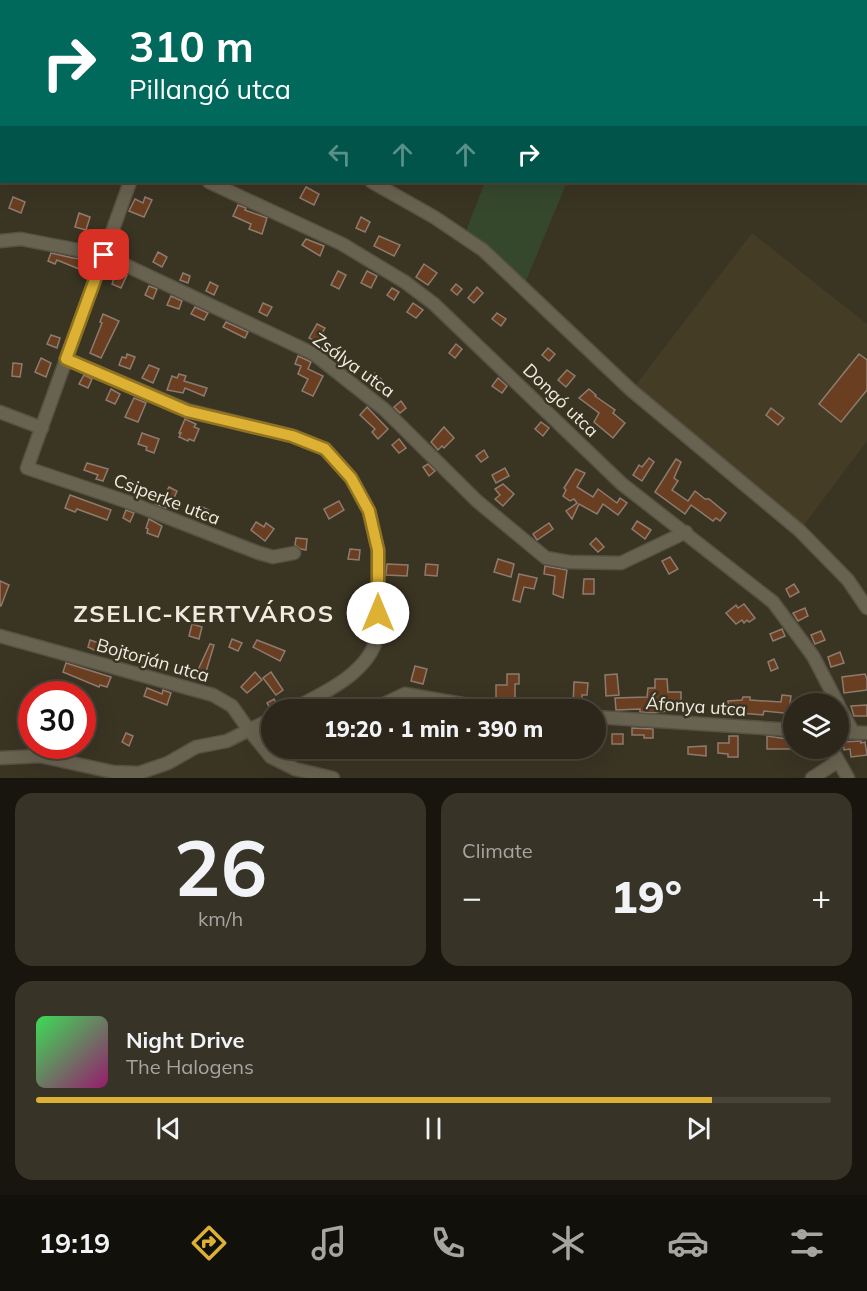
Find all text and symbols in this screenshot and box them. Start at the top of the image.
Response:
text: 310 m [129,20,254,73]
icon: right [30,24,108,102]
text: Pillangó utca [129,72,291,106]
icon: left [323,138,356,171]
icon: ahead [386,138,419,171]
icon: ahead [449,138,482,171]
icon: right [512,138,545,171]
pin [78,229,129,280]
icon: arrive [87,238,120,271]
street label: Zsálya utca [309,328,399,402]
street label: Dongó utca [518,358,604,442]
street label: Csiperke utca [110,468,224,530]
position arrow [346,581,410,645]
district label: ZSELIC-KERTVÁROS [73,598,335,628]
street label: Bojtorján utca [94,633,212,687]
speed limit sign: 30 [18,681,96,759]
street label: Áfonya utca [645,691,747,721]
map controls [783,693,849,759]
button: layers [783,693,849,759]
text: 19:20 · 1 min · 390 m [324,715,543,743]
text: 26 [174,818,267,916]
text: Climate [462,838,533,863]
text: 19° [611,868,682,924]
text: − [462,876,482,917]
text: + [811,876,831,917]
text: km/h [198,906,243,931]
text: Night Drive [126,1026,245,1054]
text: The Halogens [126,1054,254,1079]
icon: previous [152,1112,185,1145]
icon: pause [417,1112,450,1145]
icon: next [682,1112,715,1145]
icon: directions [188,1222,230,1264]
icon: music [308,1222,350,1264]
icon: phone [427,1222,469,1264]
icon: climate [547,1222,589,1264]
icon: car [667,1222,709,1264]
icon: filters [786,1222,828,1264]
text: 19:19 [39,1226,110,1260]

